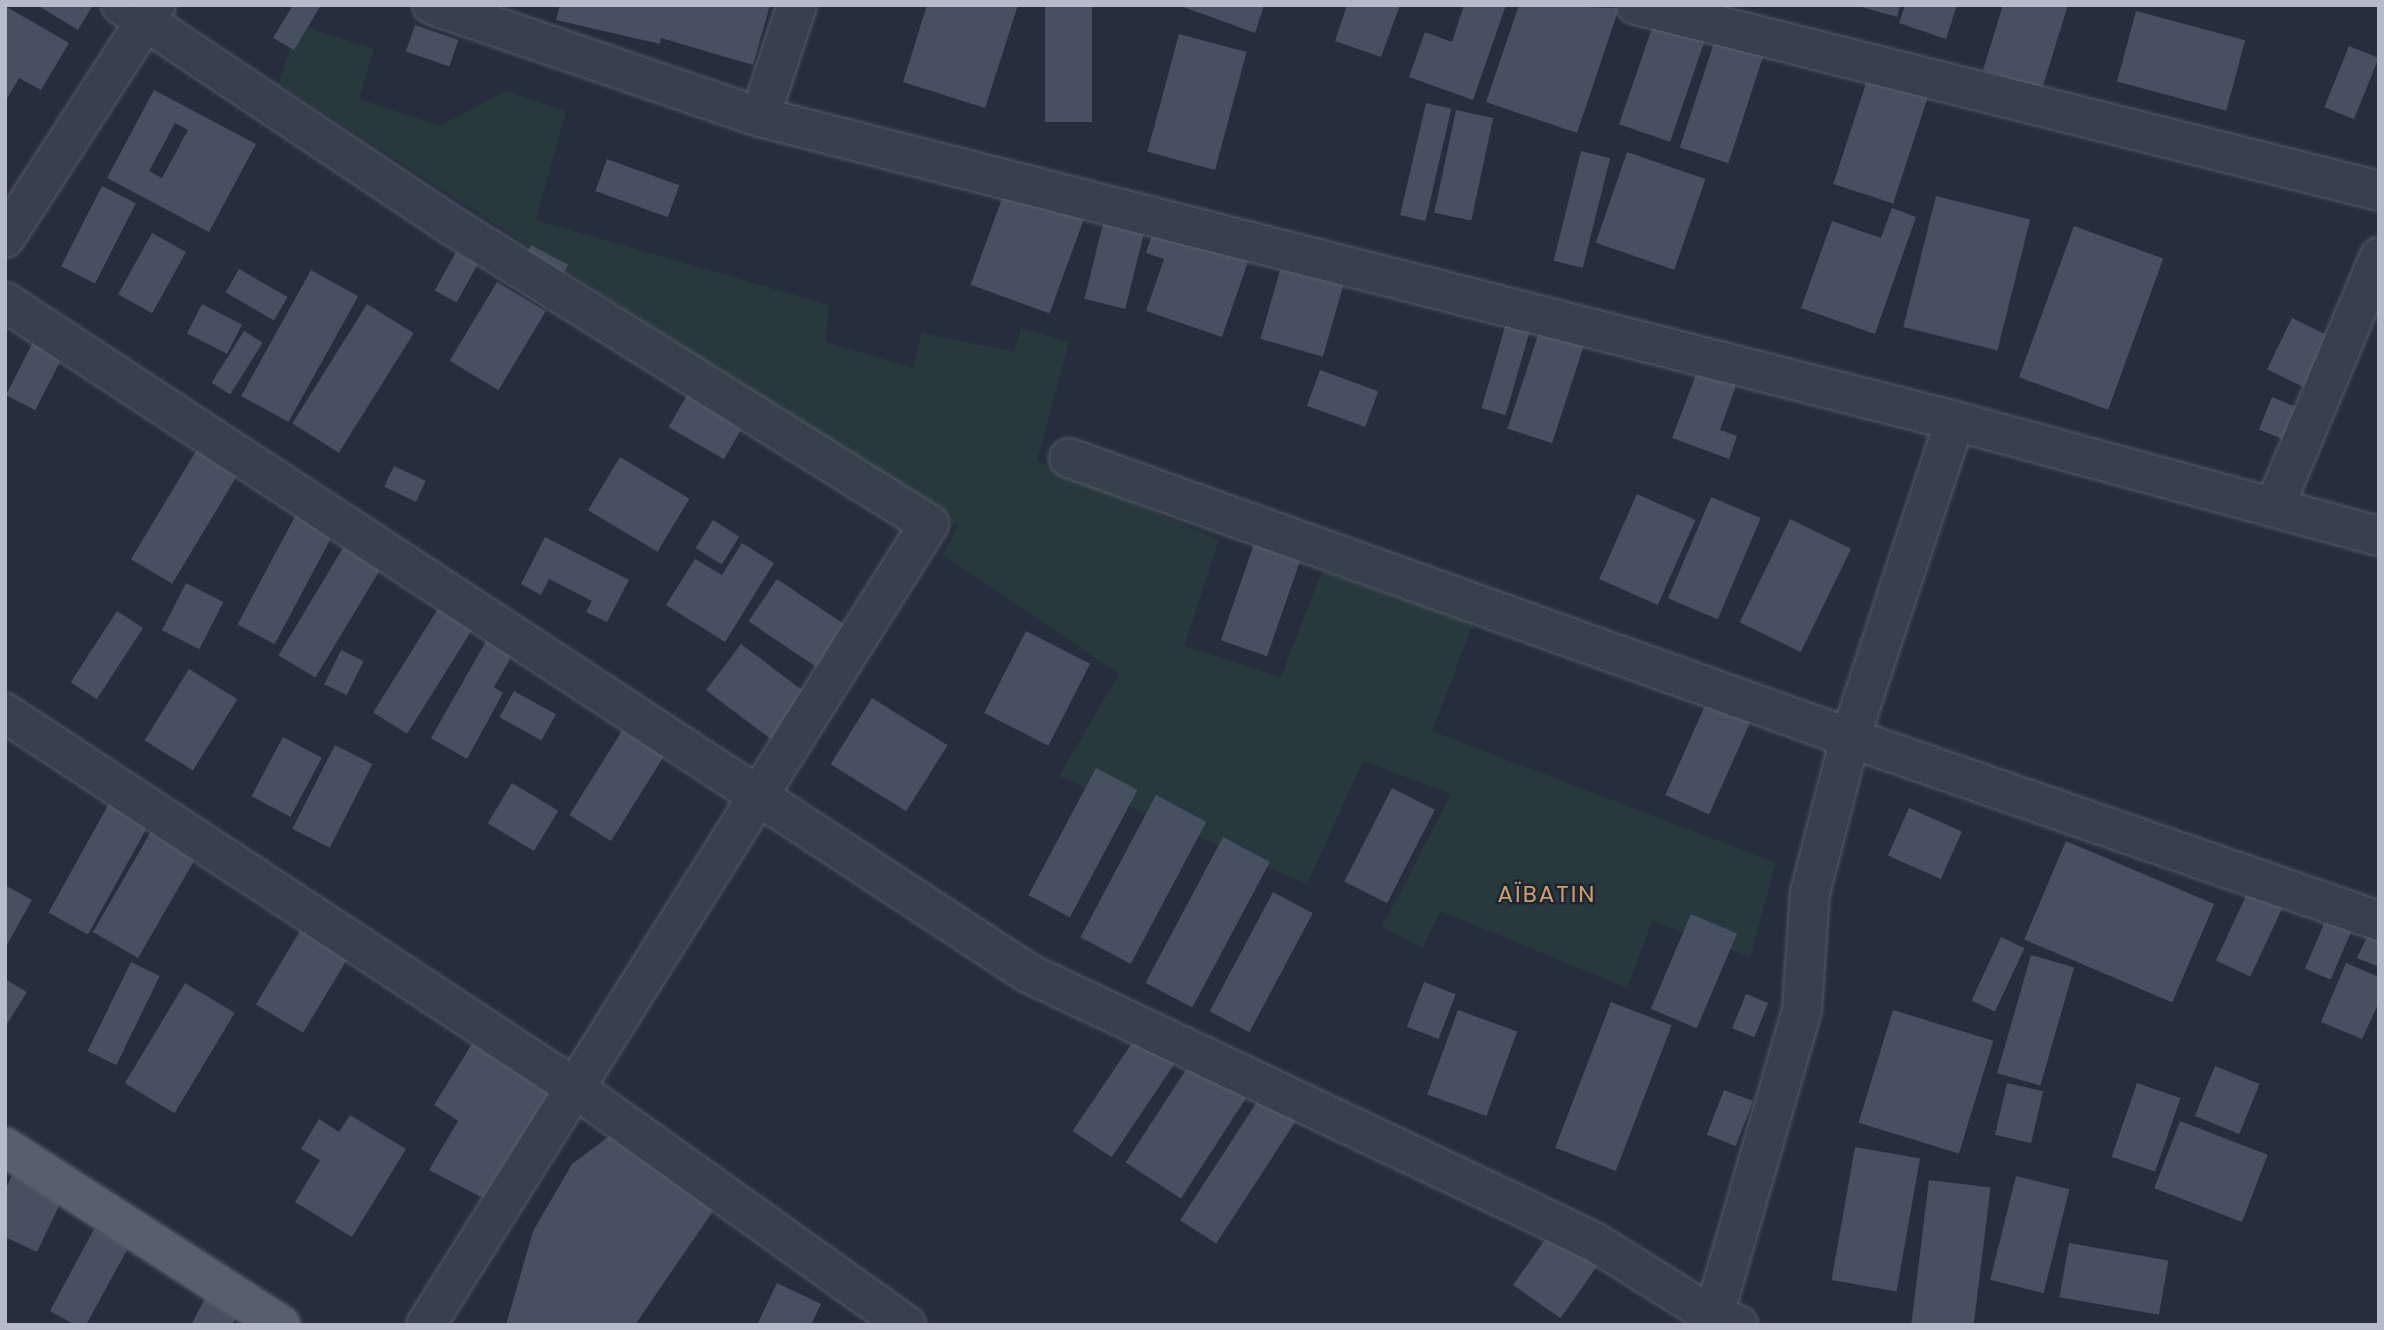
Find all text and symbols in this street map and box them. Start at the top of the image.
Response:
district label: AÏBATIN [1498,880,1596,908]

